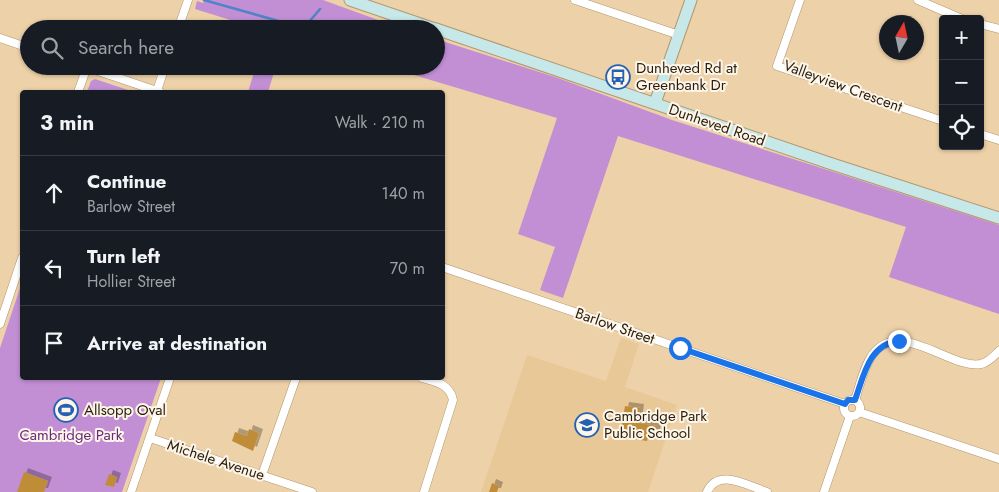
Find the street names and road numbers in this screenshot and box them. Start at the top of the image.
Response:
street label: Valleyview Crescent [780,54,906,118]
street label: Dunheved Road [666,98,768,152]
street label: Barlow Street [572,302,658,350]
street label: Michele Avenue [164,434,268,486]

